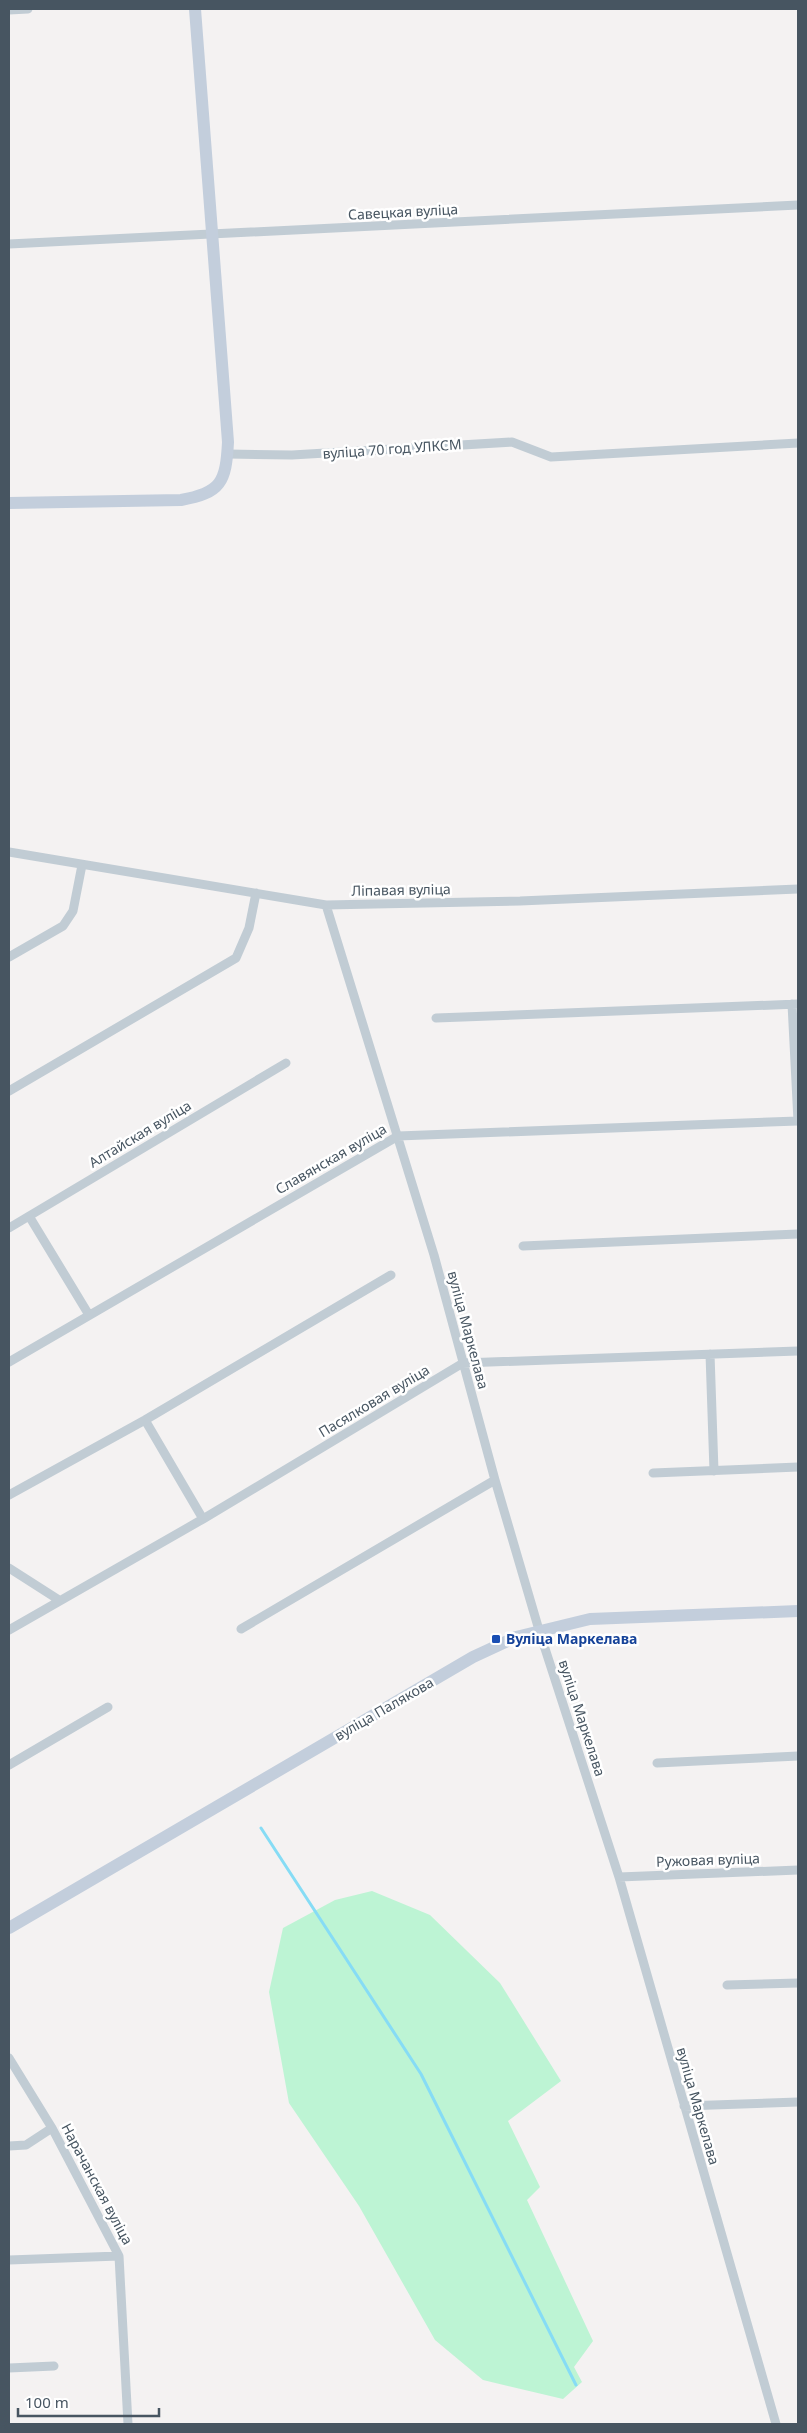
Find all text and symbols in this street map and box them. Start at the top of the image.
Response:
street label: Савецкая вуліца [348,199,458,224]
street label: вуліца 70 год УЛКСМ [322,434,462,463]
street label: Ліпавая вуліца [351,879,451,900]
street label: Алтайская вуліца [85,1096,194,1172]
street label: Славянская вуліца [272,1119,390,1198]
street label: вуліца Маркелава [444,1269,493,1391]
street label: Пасялковая вуліца [315,1360,433,1441]
place label: Вуліца Маркелава [506,1629,637,1648]
marker: Вуліца Маркелава [490,1633,502,1645]
street label: вуліца Маркелава [555,1657,610,1779]
street label: вуліца Палякова [331,1672,437,1745]
street label: Ружовая вуліца [656,1848,760,1871]
street label: вуліца Маркелава [673,2045,724,2167]
street label: Нарачанская вуліца [57,2120,138,2248]
scale bar [18,2386,159,2418]
text: 100 m [25,2392,69,2412]

